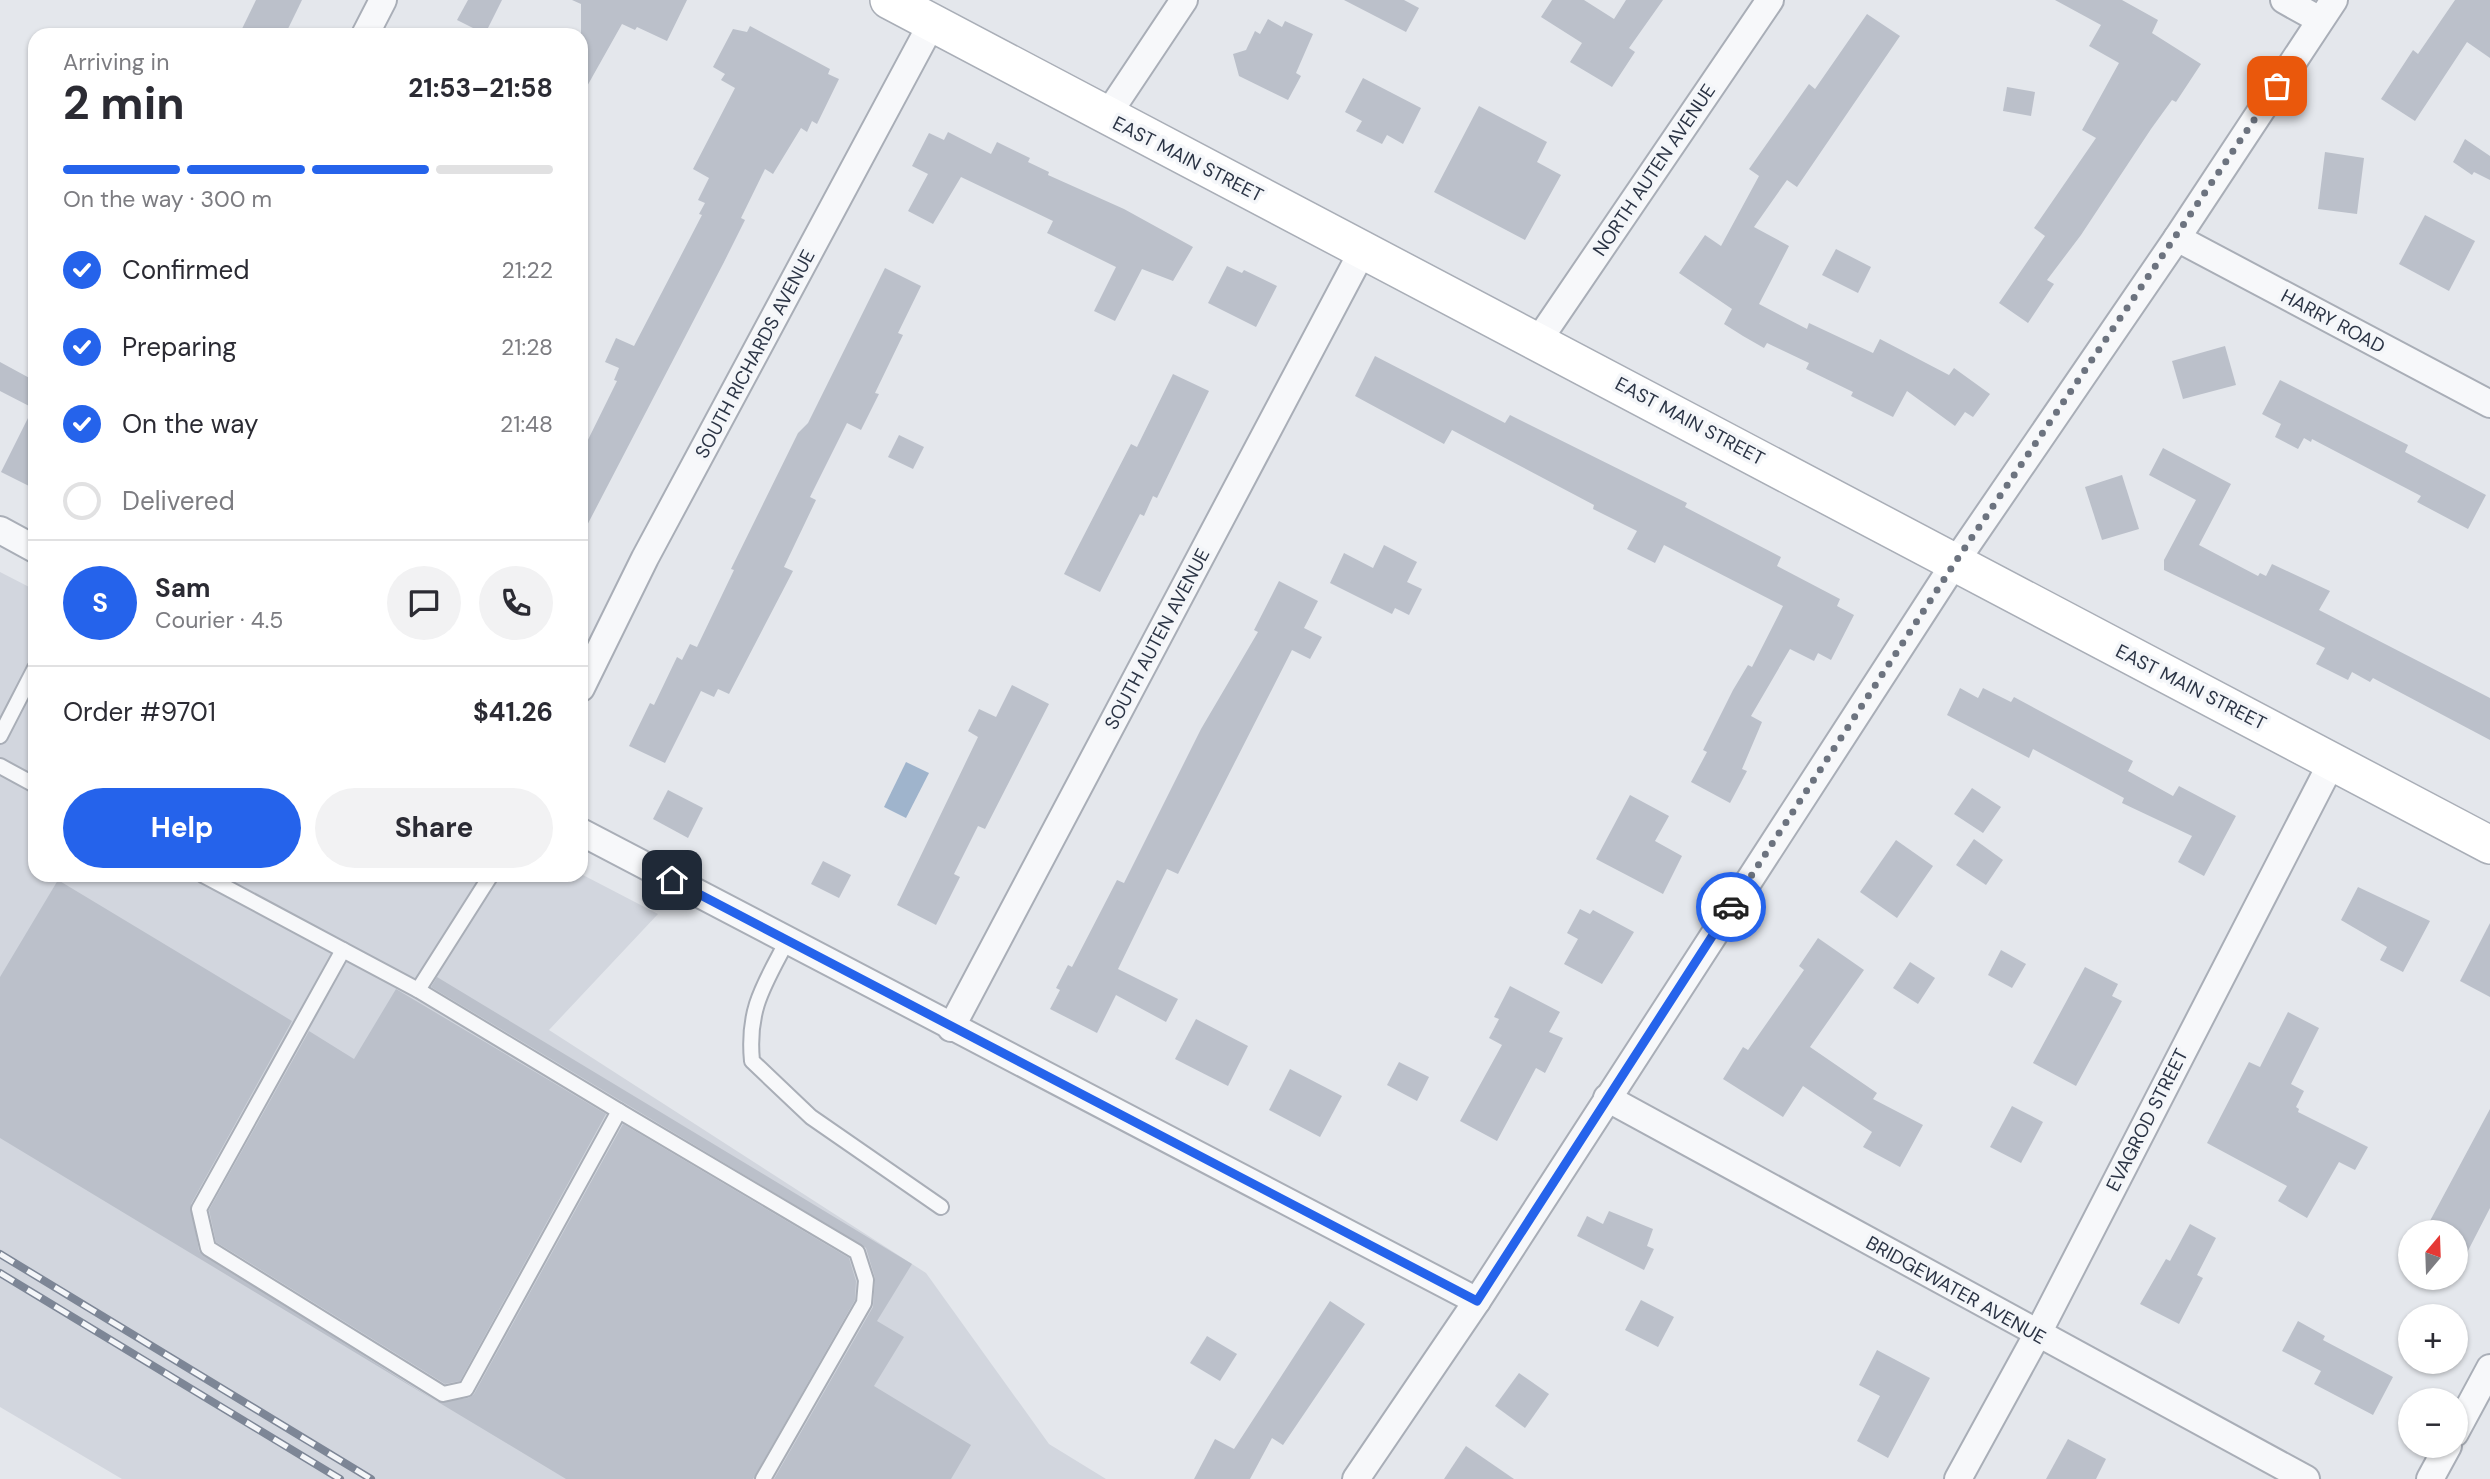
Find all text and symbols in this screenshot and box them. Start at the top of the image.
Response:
text: Arriving in [63,47,169,77]
pin [2247,56,2307,116]
icon: bag [2258,67,2296,105]
text: 21:53–21:58 [408,71,553,105]
text: 2 min [63,73,185,133]
street label: NORTH AUTEN AVENUE [1587,79,1721,261]
street label: EAST MAIN STREET [1108,110,1268,208]
text: On the way · 300 m [63,184,272,214]
street label: SOUTH RICHARDS AVENUE [689,245,821,463]
icon: check [63,251,101,289]
text: Confirmed [122,253,249,287]
text: 21:22 [501,255,553,285]
street label: HARRY ROAD [2277,283,2389,359]
icon: check [63,328,101,366]
text: Preparing [122,330,237,364]
text: 21:28 [501,332,553,362]
street label: EAST MAIN STREET [1611,371,1769,471]
icon: check [63,405,101,443]
text: On the way [122,407,258,441]
text: 21:48 [500,409,553,439]
text: Delivered [122,484,235,518]
street label: SOUTH AUTEN AVENUE [1099,544,1215,734]
button: chat [387,566,461,640]
button: phone [479,566,553,640]
text: Sam [155,571,210,605]
text: S [92,586,108,620]
text: Courier · 4.5 [155,605,283,635]
street label: EAST MAIN STREET [2111,638,2271,736]
text: Order #9701 [63,695,216,729]
text: $41.26 [473,695,553,729]
button: Help [63,788,301,868]
button: Share [315,788,553,868]
pin [642,850,702,910]
icon: home [653,861,691,899]
courier [1696,872,1766,942]
icon: car [1712,888,1750,926]
street label: EVAGROD STREET [2100,1044,2194,1196]
north arrow [2398,1220,2468,1290]
map controls [2398,1220,2468,1458]
street label: BRIDGEWATER AVENUE [1862,1230,2050,1350]
button: + [2398,1304,2468,1374]
button: − [2398,1388,2468,1458]

